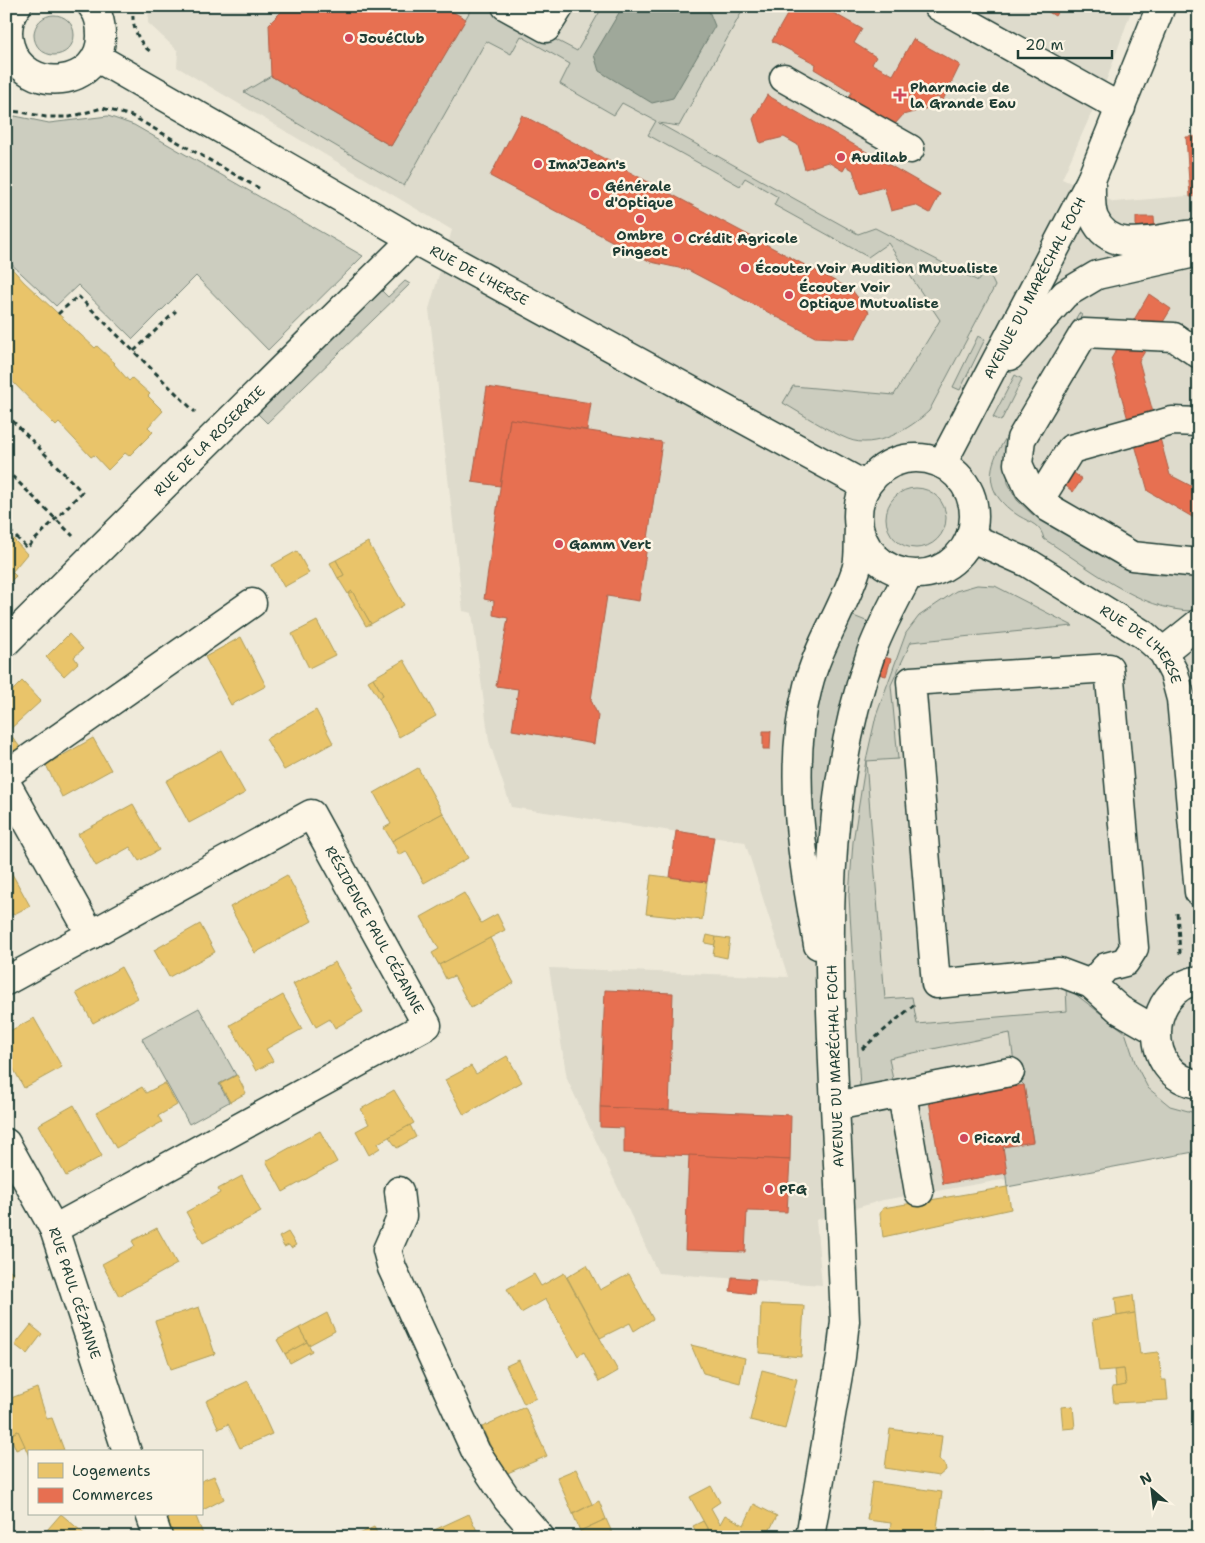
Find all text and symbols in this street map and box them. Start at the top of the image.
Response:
scale bar [1018,28,1111,60]
place label: JouéClub [359,29,425,47]
marker: JouéClub [343,32,355,44]
text: 20 m [1025,35,1064,55]
place label: Pharmacie de la Grande Eau [910,78,1016,112]
marker: Pharmacie de la Grande Eau [894,89,906,101]
place label: Audilab [851,148,908,166]
marker: Audilab [835,151,847,163]
place label: Ima'Jean's [548,155,626,173]
marker: Ima'Jean's [532,158,544,170]
place label: Générale d'Optique [605,177,673,211]
marker: Générale d'Optique [589,188,601,200]
street label: AVENUE DU MARÉCHAL FOCH [979,194,1090,382]
marker: Ombre Pingeot [634,213,646,225]
place label: Ombre Pingeot [612,226,668,260]
place label: Crédit Agricole [688,229,798,247]
marker: Crédit Agricole [672,232,684,244]
street label: RUE DE L'HERSE [427,241,532,309]
place label: Écouter Voir Audition Mutualiste [755,259,998,277]
marker: Écouter Voir Audition Mutualiste [739,262,751,274]
place label: Écouter Voir Optique Mutualiste [799,278,939,312]
marker: Écouter Voir Optique Mutualiste [783,289,795,301]
street label: RUE DE LA ROSERAIE [150,382,269,500]
place label: Gamm Vert [569,535,652,553]
marker: Gamm Vert [553,538,565,550]
street label: RUE DE L'HERSE [1097,601,1186,686]
street label: RÉSIDENCE PAUL CÉZANNE [321,843,428,1017]
street label: AVENUE DU MARÉCHAL FOCH [822,964,848,1168]
place label: Picard [974,1129,1021,1147]
marker: Picard [958,1132,970,1144]
place label: PFG [779,1180,807,1198]
marker: PFG [763,1183,775,1195]
street label: RUE PAUL CÉZANNE [45,1225,105,1362]
legend [28,1450,202,1516]
text: Logements [72,1461,151,1481]
north arrow [1128,1466,1178,1516]
text: N [1137,1468,1155,1489]
text: Commerces [72,1485,153,1505]

